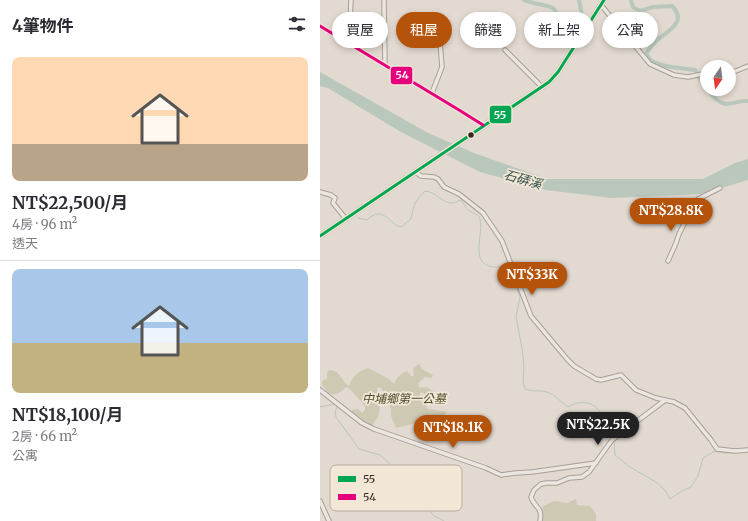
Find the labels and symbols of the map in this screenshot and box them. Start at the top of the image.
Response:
north arrow [700,60,736,96]
line badge: 54 [390,66,413,85]
text: 54 [395,68,409,82]
line badge: 55 [489,105,512,124]
text: 55 [494,108,506,122]
unlabelled marker [466,130,476,140]
water label: 石硦溪 [502,166,546,194]
pin: NT$28.8K [630,198,712,232]
pin: NT$33K [499,262,565,296]
park label: 中埔鄉第一公墓 [362,391,448,406]
pin: NT$22.5K [557,412,639,446]
pin: NT$18.1K [412,415,494,449]
legend [330,465,462,511]
text: 55 [363,472,375,486]
text: 54 [363,490,376,504]

